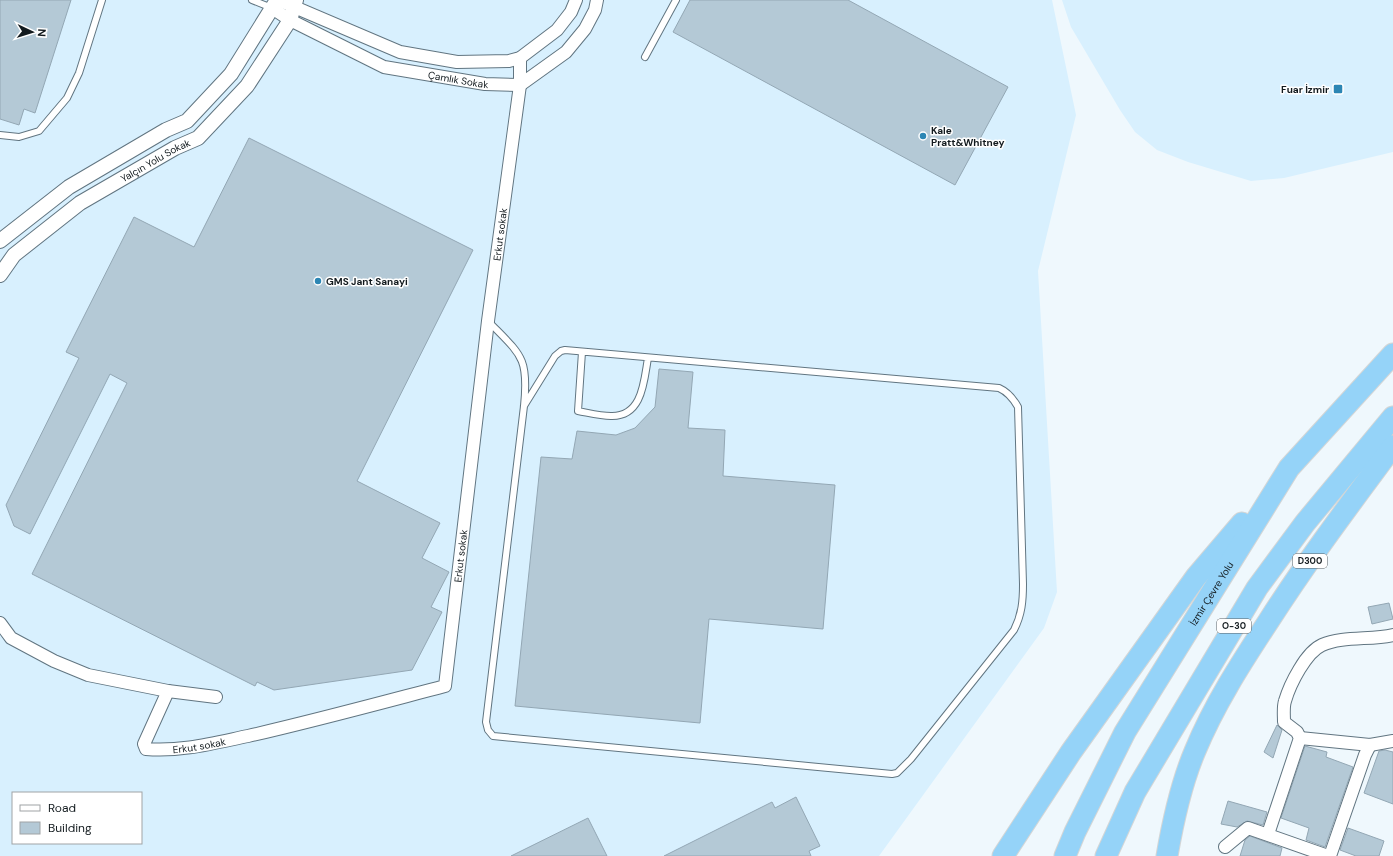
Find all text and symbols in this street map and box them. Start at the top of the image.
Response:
north arrow [12,12,52,52]
text: N [35,28,49,37]
street label: Çamlık Sokak [427,68,489,91]
place label: Fuar İzmir [1281,83,1329,96]
marker: Fuar İzmir [1332,83,1344,95]
place label: Kale Pratt&Whitney [931,124,1005,149]
marker: Kale Pratt&Whitney [918,131,928,141]
street label: Yalçın Yolu Sokak [118,136,192,185]
street label: Erkut sokak [490,207,510,262]
place label: GMS Jant Sanayi [326,275,408,288]
marker: GMS Jant Sanayi [313,276,323,286]
street label: Erkut sokak [451,529,470,583]
road number: D300 [1293,554,1327,568]
street label: İzmir Çevre Yolu [1186,559,1236,628]
road number: O-30 [1217,619,1251,633]
street label: Erkut sokak [172,734,227,756]
legend [12,792,142,844]
text: Road [48,800,76,816]
text: Building [48,820,92,836]

